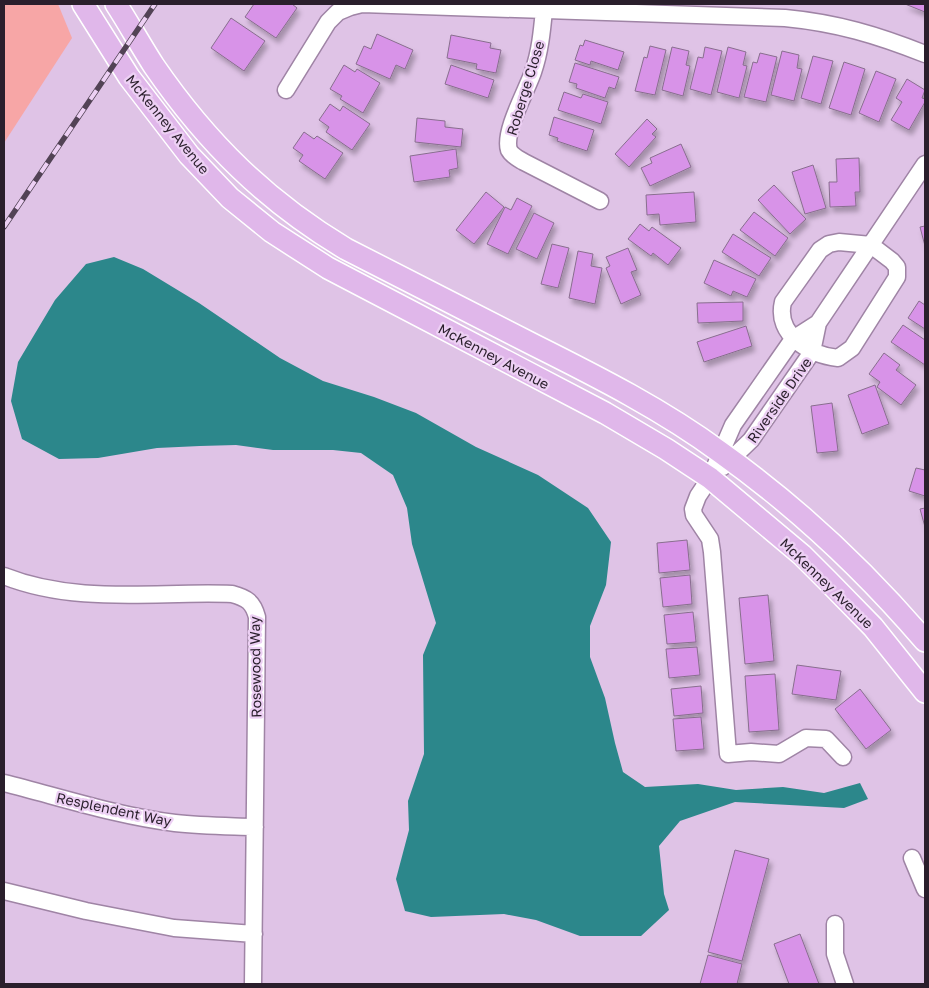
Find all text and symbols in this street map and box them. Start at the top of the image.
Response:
street label: Roberge Close [503,39,547,137]
street label: McKenney Avenue [123,71,213,177]
street label: McKenney Avenue [436,320,552,392]
street label: Riverside Drive [743,354,815,446]
street label: McKenney Avenue [777,534,877,632]
street label: Rosewood Way [246,616,264,718]
street label: Resplendent Way [55,788,173,830]

